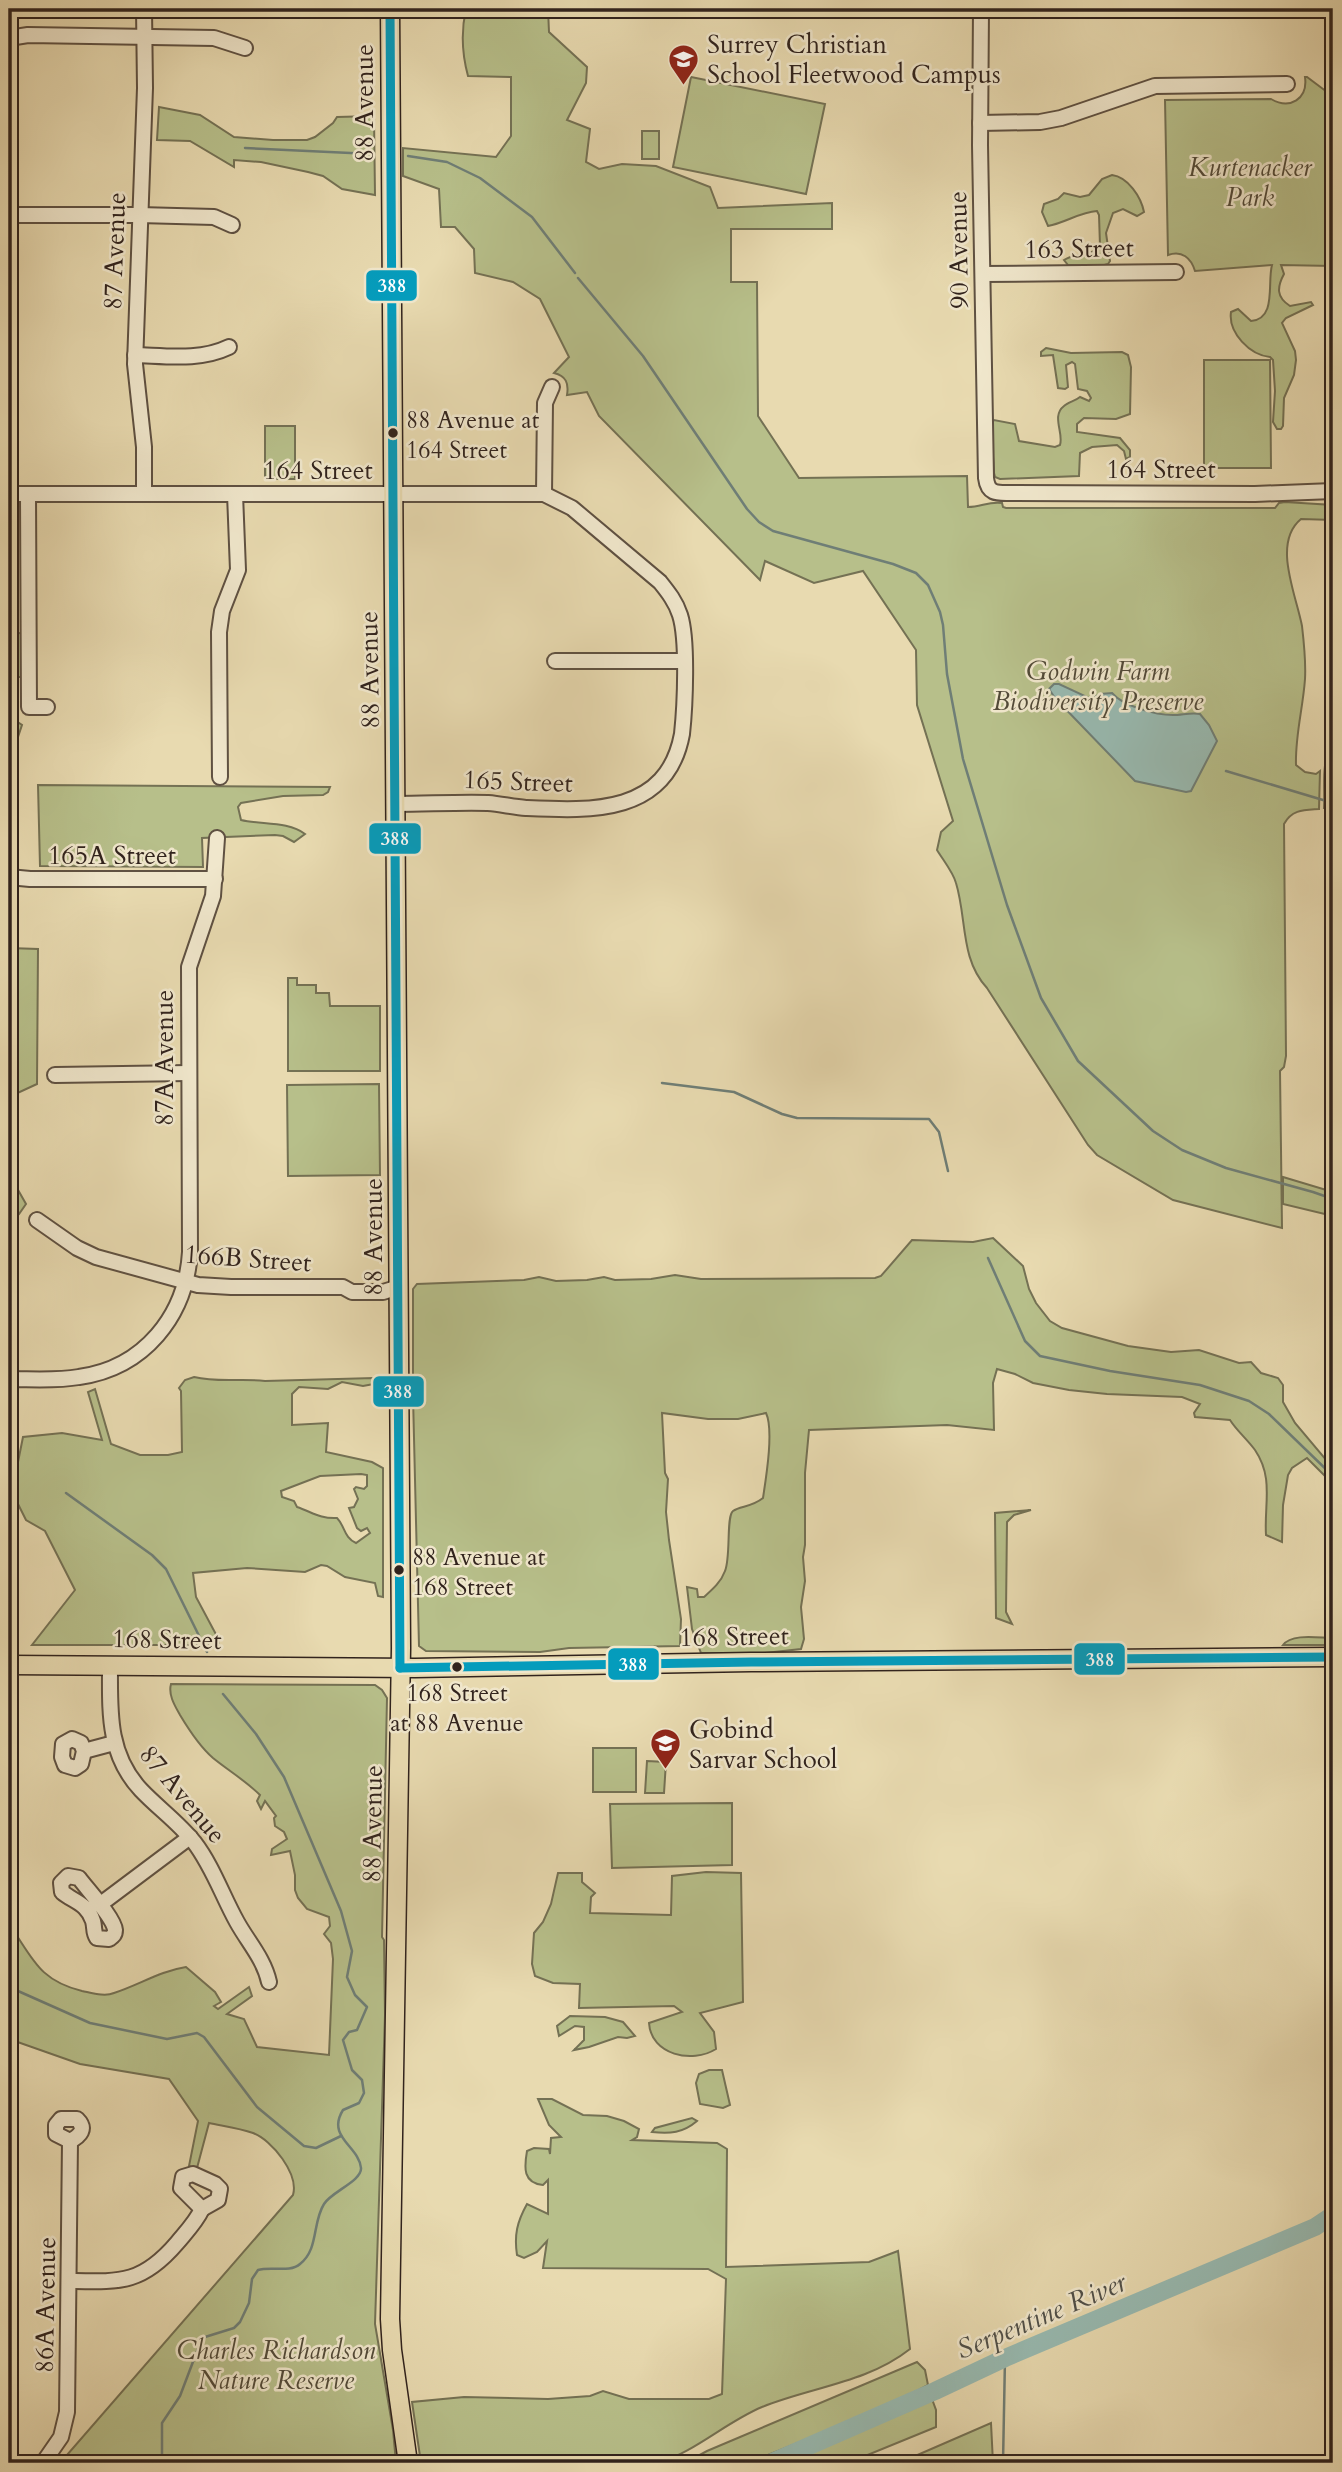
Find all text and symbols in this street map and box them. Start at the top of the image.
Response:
place label: Surrey Christian School Fleetwood Campus [707,27,1001,92]
school or university icon: Surrey Christian School Fleetwood Campus [667,42,701,86]
street label: 88 Avenue [347,44,382,162]
park label: Kurtenacker Park [1188,150,1313,215]
street label: 87 Avenue [95,191,134,311]
street label: 90 Avenue [940,191,977,309]
street label: 163 Street [1024,230,1134,267]
line badge: 388 [365,269,418,302]
text: 388 [377,273,407,299]
place label: 88 Avenue at 164 Street [406,404,540,467]
marker: 88 Avenue at 164 Street [386,426,400,440]
street label: 164 Street [1106,452,1216,487]
street label: 164 Street [263,453,373,488]
street label: 88 Avenue [351,611,388,729]
park label: Godwin Farm Biodiversity Preserve [993,654,1204,719]
street label: 165 Street [463,762,573,801]
line badge: 388 [368,822,422,855]
text: 388 [380,826,410,852]
street label: 165A Street [48,838,176,873]
street label: 87A Avenue [147,990,182,1126]
street label: 88 Avenue [356,1178,391,1296]
street label: 166B Street [183,1237,313,1280]
line badge: 388 [372,1375,425,1408]
text: 388 [383,1379,413,1405]
place label: 88 Avenue at 168 Street [412,1541,546,1604]
marker: 88 Avenue at 168 Street [392,1563,406,1577]
street label: 168 Street [679,1618,789,1655]
street label: 168 Street [112,1621,222,1658]
line badge: 388 [1073,1642,1126,1676]
line badge: 388 [607,1647,660,1681]
text: 388 [1085,1647,1115,1673]
text: 388 [618,1652,648,1678]
marker: 168 Street at 88 Avenue [450,1660,464,1674]
place label: 168 Street at 88 Avenue [390,1677,524,1740]
place label: Gobind Sarvar School [689,1712,838,1777]
school or university icon: Gobind Sarvar School [649,1727,683,1771]
street label: 87 Avenue [131,1738,234,1851]
street label: 88 Avenue [354,1765,391,1883]
street label: 86A Avenue [27,2236,64,2374]
water label: Serpentine River [951,2263,1133,2369]
park label: Charles Richardson Nature Reserve [177,2333,376,2398]

